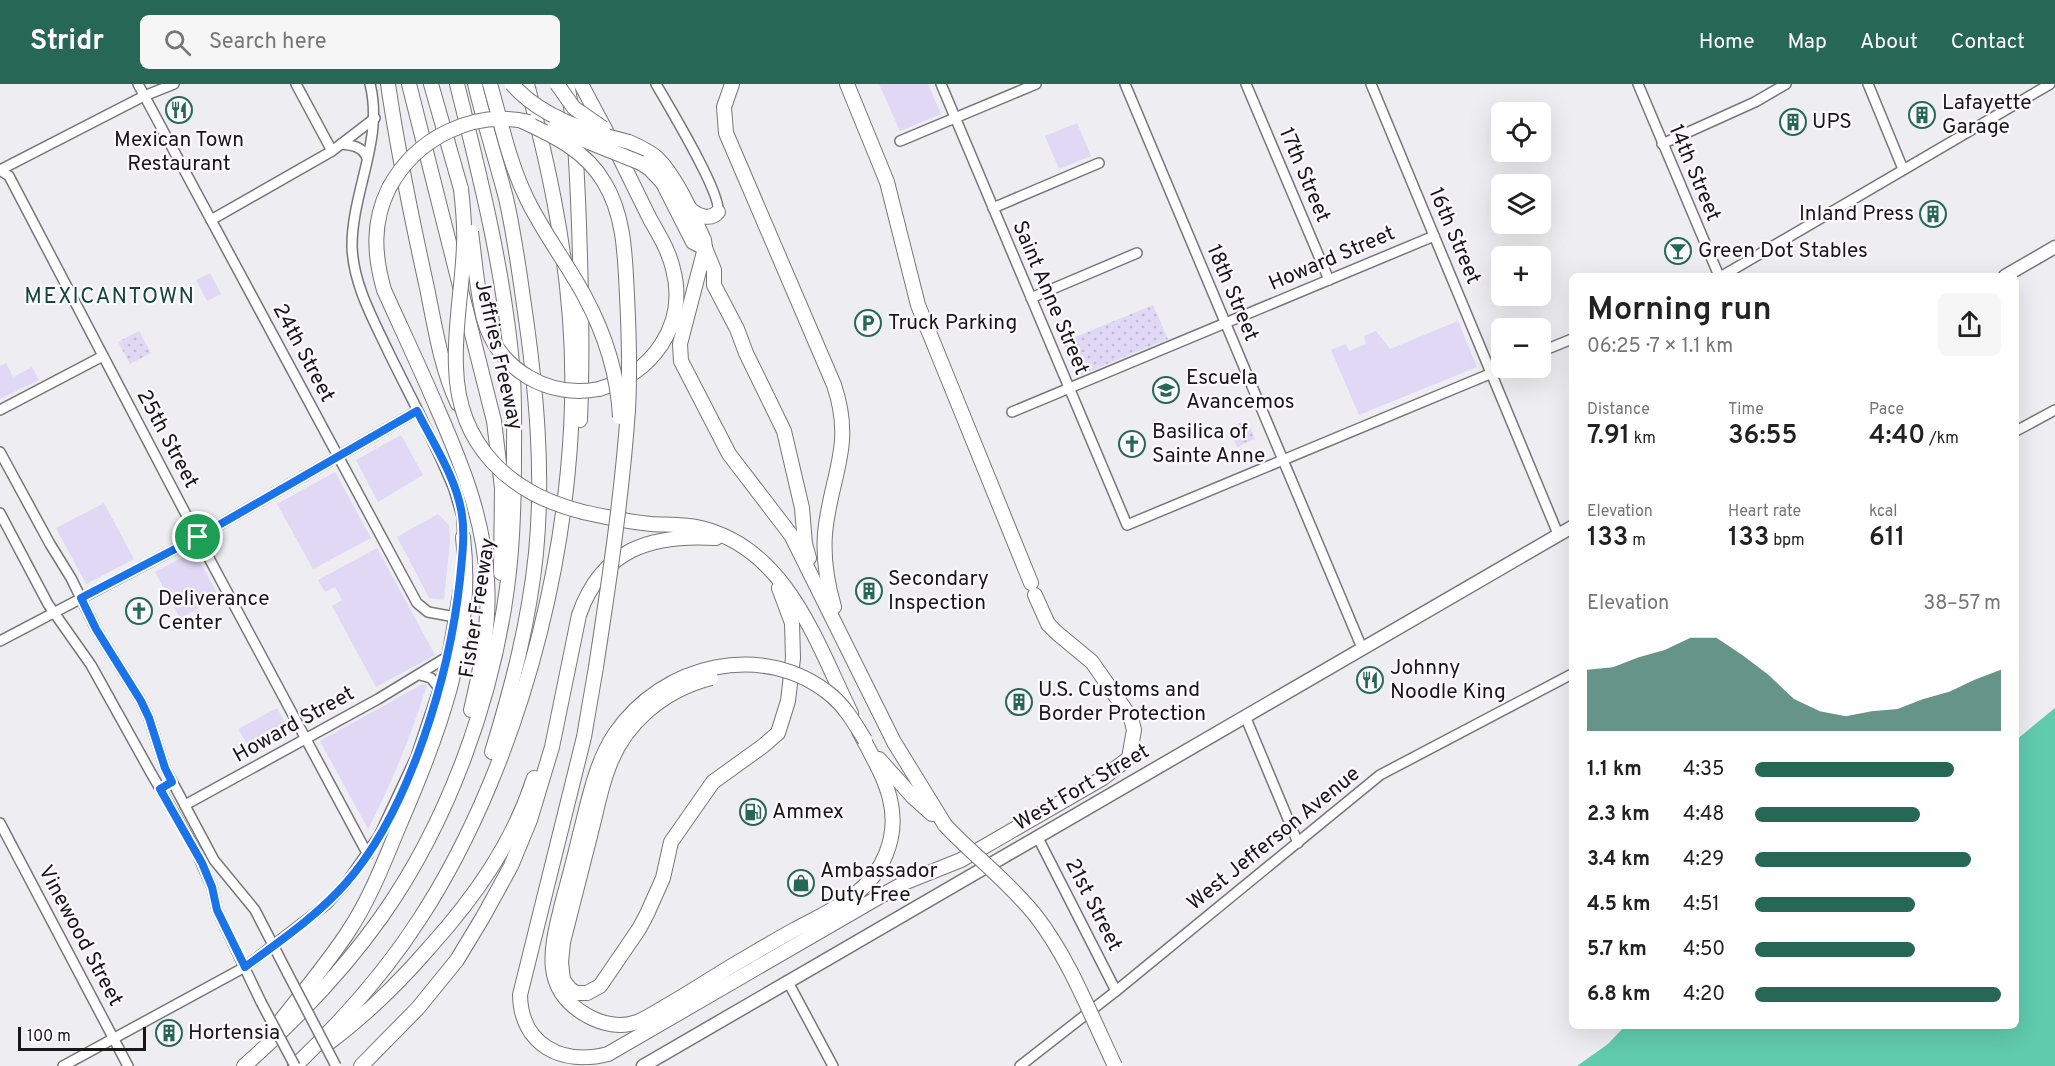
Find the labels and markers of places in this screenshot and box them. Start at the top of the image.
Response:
place label: Lafayette Garage [1942,90,2031,141]
restaurant icon: Mexican Town Restaurant [164,95,194,125]
building icon: Lafayette Garage [1907,100,1937,130]
building icon: UPS [1778,107,1808,137]
place label: UPS [1812,109,1852,136]
place label: Mexican Town Restaurant [114,127,244,178]
building icon: Inland Press [1918,199,1948,229]
place label: Inland Press [1799,201,1914,228]
bar icon: Green Dot Stables [1663,236,1693,266]
place label: Green Dot Stables [1698,238,1868,265]
parking icon: Truck Parking [853,308,883,338]
place label: Truck Parking [888,310,1017,337]
place label: Escuela Avancemos [1186,365,1295,416]
school or university icon: Escuela Avancemos [1151,375,1181,405]
place label: Basilica of Sainte Anne [1152,419,1265,470]
church icon: Basilica of Sainte Anne [1117,429,1147,459]
pin [172,511,223,562]
place label: Secondary Inspection [888,566,989,617]
building icon: Secondary Inspection [854,576,884,606]
place label: Deliverance Center [158,586,270,637]
church icon: Deliverance Center [124,596,154,626]
place label: Johnny Noodle King [1390,655,1506,706]
restaurant icon: Johnny Noodle King [1355,665,1385,695]
place label: U.S. Customs and Border Protection [1038,677,1206,728]
building icon: U.S. Customs and Border Protection [1004,687,1034,717]
fuel station icon: Ammex [738,797,768,827]
place label: Ammex [772,799,844,826]
place label: Ambassador Duty Free [820,858,938,909]
shop icon: Ambassador Duty Free [786,868,816,898]
building icon: Hortensia [154,1018,184,1048]
place label: Hortensia [188,1020,280,1047]

